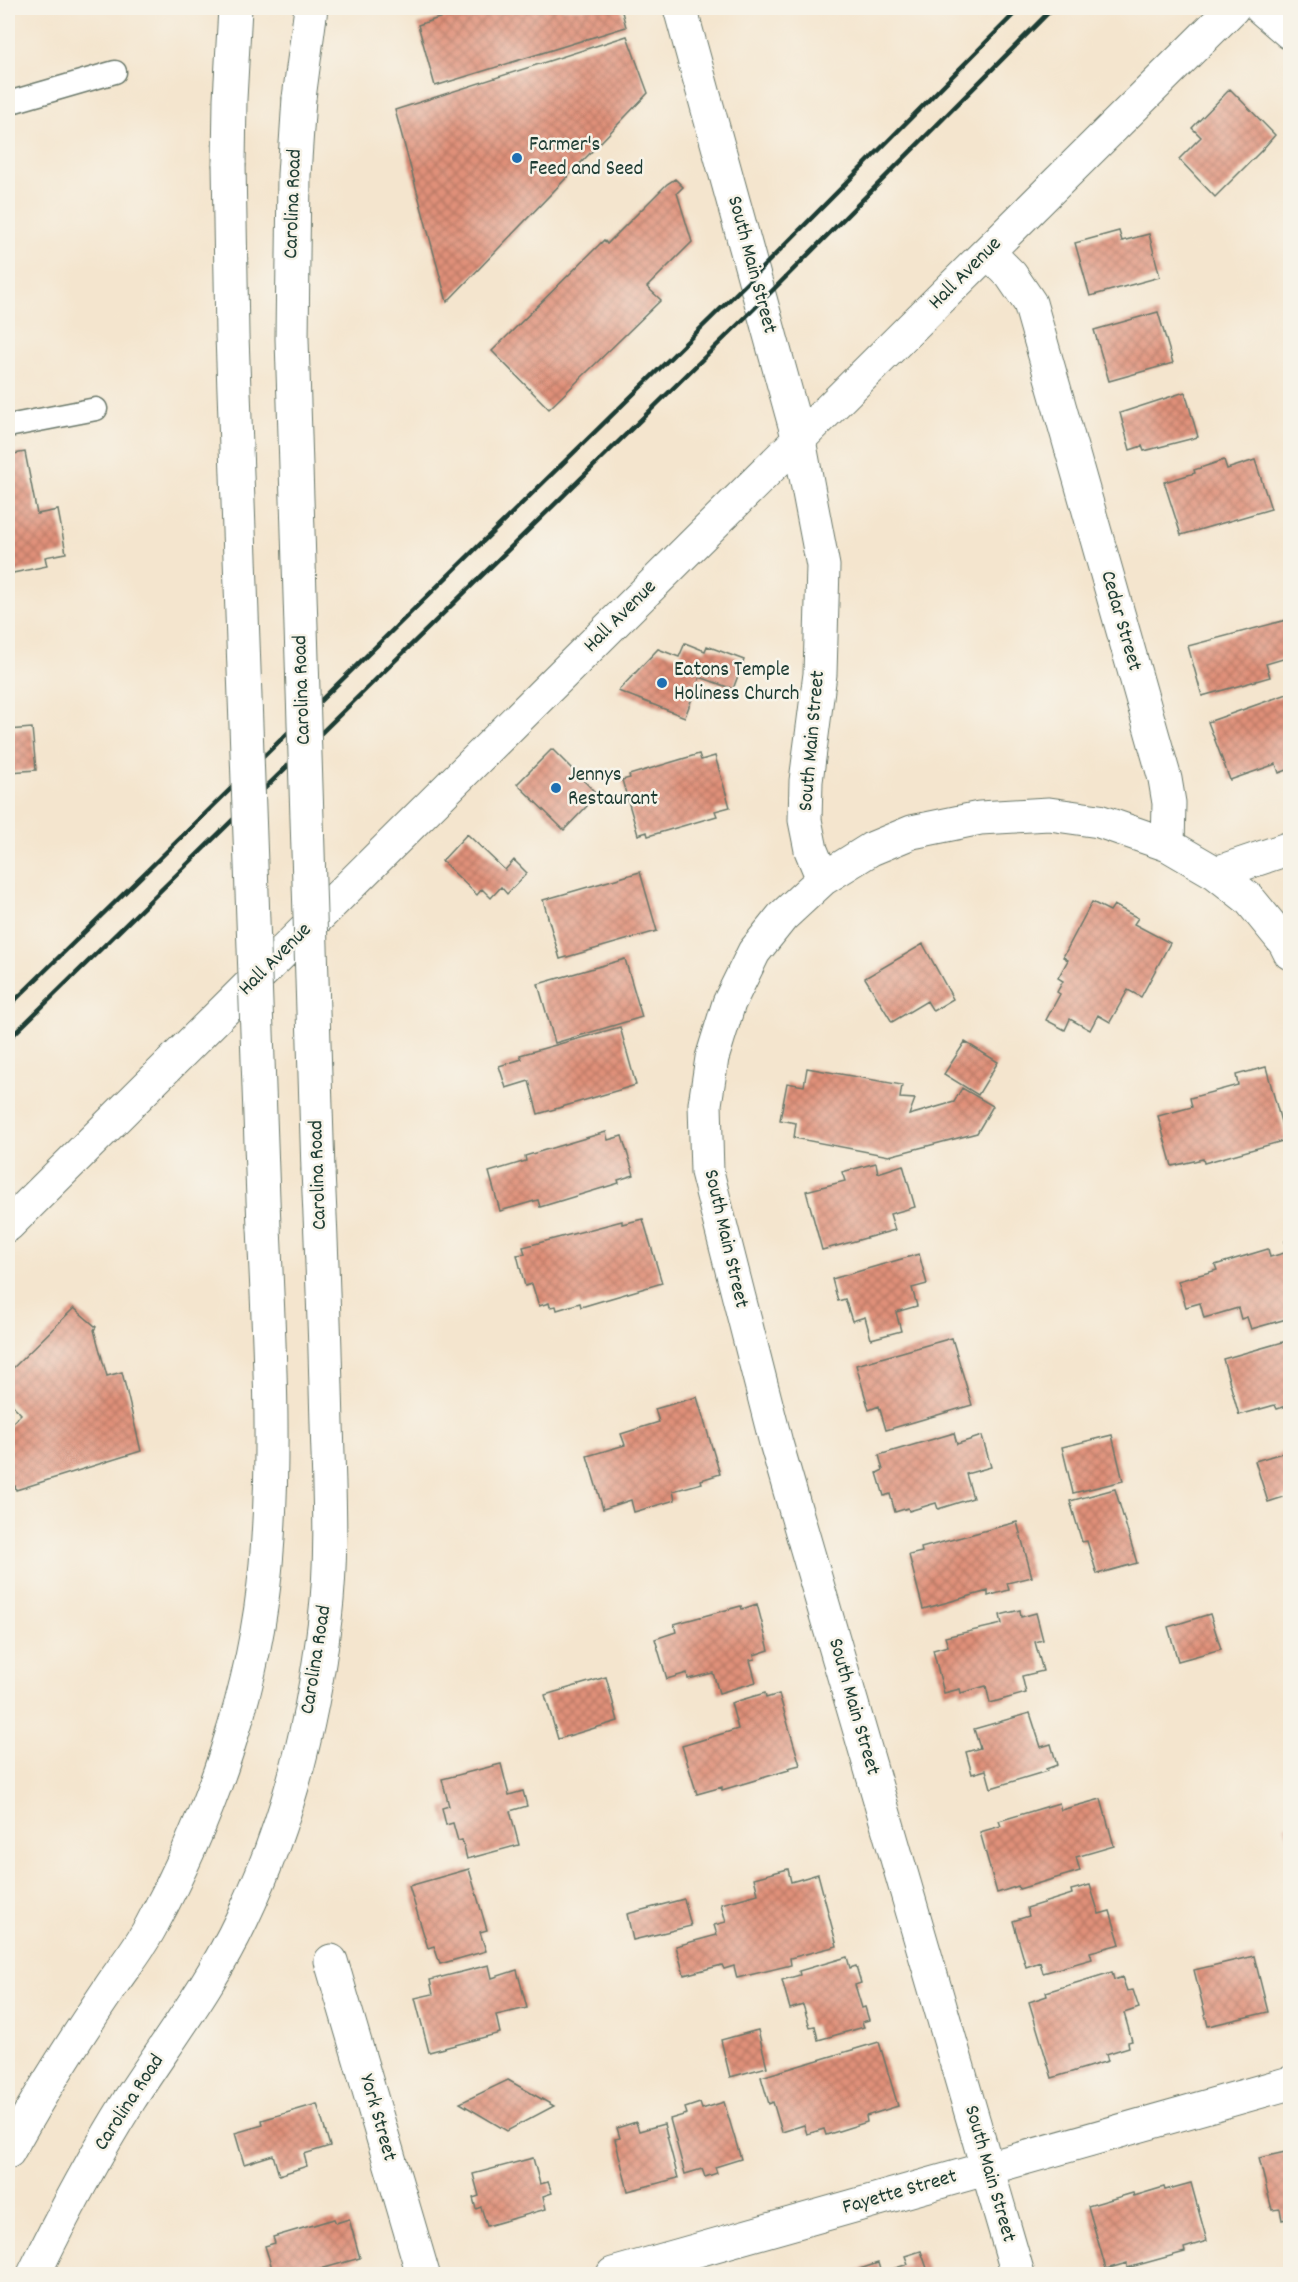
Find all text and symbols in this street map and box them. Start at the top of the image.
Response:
place label: Farmer's Feed and Seed [529,131,643,185]
street label: Carolina Road [277,149,311,259]
marker: Farmer's Feed and Seed [510,151,524,165]
street label: South Main Street [718,193,784,337]
street label: Hall Avenue [923,231,1009,317]
street label: Cedar Street [1091,567,1149,675]
street label: Hall Avenue [578,574,664,660]
street label: Carolina Road [286,635,320,745]
place label: Eatons Temple Holiness Church [674,656,799,710]
street label: South Main Street [792,669,834,813]
marker: Eatons Temple Holiness Church [655,676,669,690]
place label: Jennys Restaurant [568,761,658,815]
marker: Jennys Restaurant [549,781,563,795]
street label: Hall Avenue [233,917,319,1003]
street label: Carolina Road [302,1120,336,1230]
street label: South Main Street [694,1167,756,1311]
street label: Carolina Road [294,1603,340,1717]
street label: South Main Street [819,1635,887,1779]
street label: Carolina Road [88,2049,172,2157]
street label: York Street [350,2071,404,2165]
street label: South Main Street [955,2102,1023,2246]
street label: Fayette Street [839,2162,961,2224]

